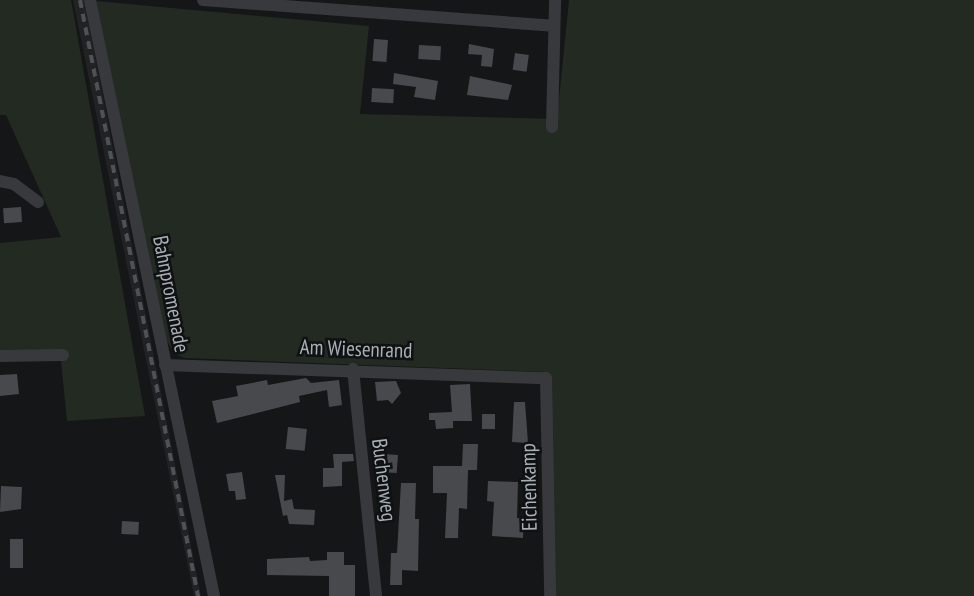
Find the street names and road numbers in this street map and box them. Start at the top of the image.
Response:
street label: Bahnpromenade [147,233,195,355]
street label: Am Wiesenrand [299,334,413,364]
street label: Buchenweg [366,437,402,523]
street label: Eichenkamp [516,443,542,531]

